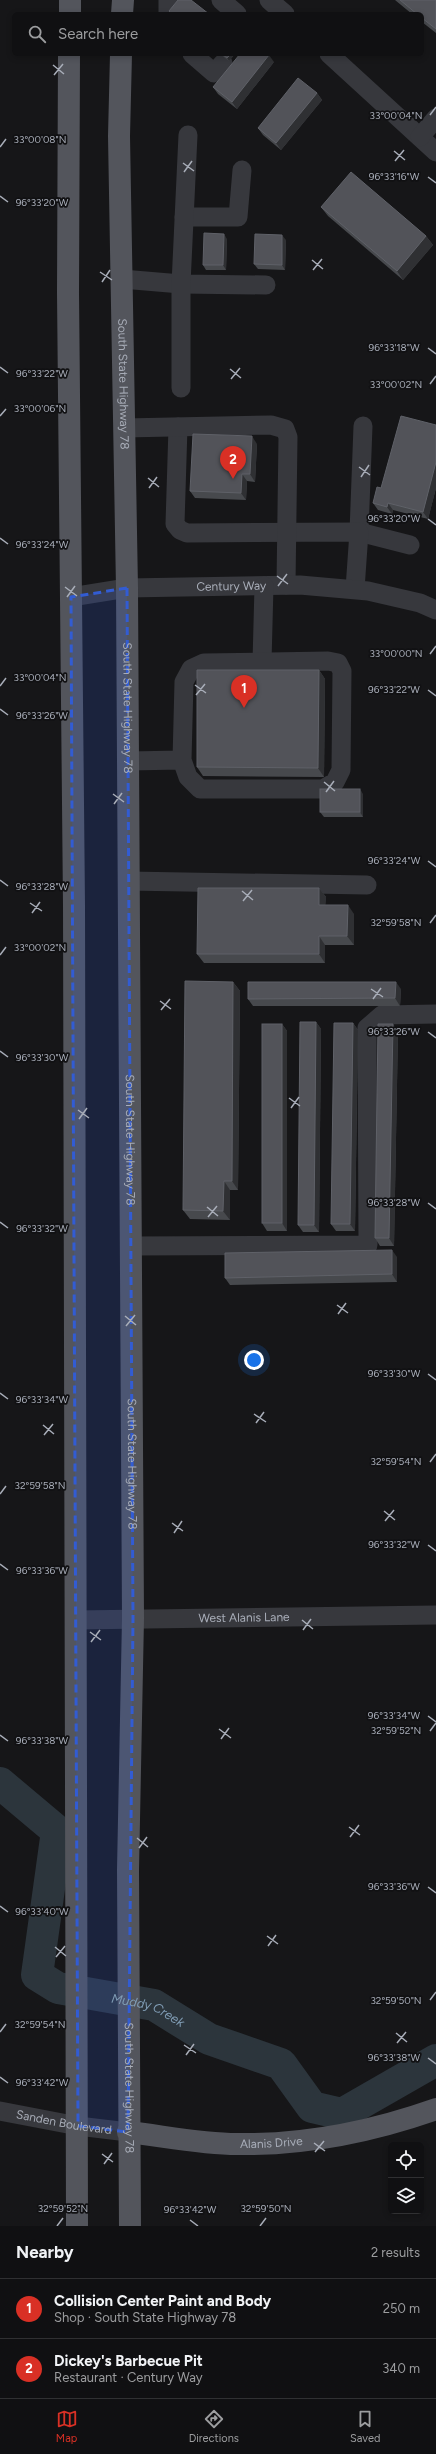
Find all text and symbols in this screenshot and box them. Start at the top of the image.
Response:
search box [12,12,424,56]
icon: search [26,23,48,45]
text: Search here [58,25,138,43]
text: 33°00'04"N [370,109,422,122]
text: 33°00'08"N [14,133,66,146]
text: 96°33'16"W [369,170,420,183]
text: 96°33'20"W [16,196,69,209]
street label: South State Highway 78 [115,318,132,450]
text: 96°33'18"W [369,341,420,354]
text: 96°33'22"W [16,367,68,380]
text: 33°00'02"N [370,378,422,391]
text: 33°00'06"N [14,402,66,415]
pin: 2 [220,446,246,479]
text: 96°33'20"W [368,512,421,525]
text: 96°33'24"W [16,538,69,551]
street label: Century Way [196,579,267,594]
street label: South State Highway 78 [120,642,135,774]
text: 33°00'00"N [369,647,423,660]
text: 33°00'04"N [14,671,66,684]
pin: 1 [231,675,257,708]
text: 96°33'22"W [368,683,420,696]
text: 96°33'26"W [16,709,68,722]
text: 96°33'24"W [368,854,421,867]
text: 96°33'28"W [16,880,69,893]
text: 32°59'58"N [371,916,421,929]
text: 33°00'02"N [14,941,66,954]
text: 96°33'26"W [368,1025,420,1038]
text: 96°33'30"W [16,1051,69,1064]
street label: South State Highway 78 [123,1074,138,1206]
text: 96°33'28"W [368,1196,421,1209]
text: 96°33'32"W [16,1222,68,1235]
your location [244,1350,264,1370]
text: 96°33'30"W [368,1367,421,1380]
text: 96°33'34"W [16,1393,69,1406]
street label: South State Highway 78 [125,1398,139,1530]
text: 32°59'54"N [370,1455,422,1468]
text: 32°59'58"N [15,1479,65,1492]
text: 96°33'32"W [368,1538,420,1551]
text: 96°33'36"W [16,1564,68,1577]
street label: West Alanis Lane [198,1610,290,1625]
text: 96°33'34"W [368,1709,421,1722]
text: 32°59'52"N [371,1724,421,1737]
text: 96°33'38"W [16,1734,69,1747]
text: 96°33'36"W [368,1880,420,1893]
text: 96°33'40"W [15,1905,69,1918]
water label: Muddy Creek [110,1990,188,2030]
text: 32°59'50"N [370,1994,422,2007]
text: 32°59'54"N [14,2018,66,2031]
street label: South State Highway 78 [122,2022,137,2153]
text: 96°33'38"W [368,2051,421,2064]
text: 96°33'42"W [16,2076,69,2089]
street label: Sanden Boulevard [15,2107,113,2137]
street label: Alanis Drive [240,2134,304,2151]
map controls [388,2142,424,2214]
button: locate [388,2142,424,2178]
button: layers [388,2178,424,2214]
text: 32°59'52"N [38,2202,88,2215]
text: 32°59'50"N [240,2202,292,2215]
text: 96°33'42"W [164,2203,217,2216]
text: Nearby [16,2242,74,2262]
text: 2 results [371,2245,420,2260]
text: Collision Center Paint and Body [54,2292,271,2310]
text: 1 [26,2301,32,2316]
text: 250 m [383,2301,420,2316]
text: Shop · South State Highway 78 [54,2310,236,2325]
text: Dickey's Barbecue Pit [54,2352,203,2370]
text: 2 [25,2361,33,2376]
text: 340 m [382,2361,420,2376]
text: Restaurant · Century Way [54,2370,203,2385]
tab: Map [56,2408,78,2445]
tab: Directions [189,2408,239,2445]
tab: Saved [350,2408,380,2445]

